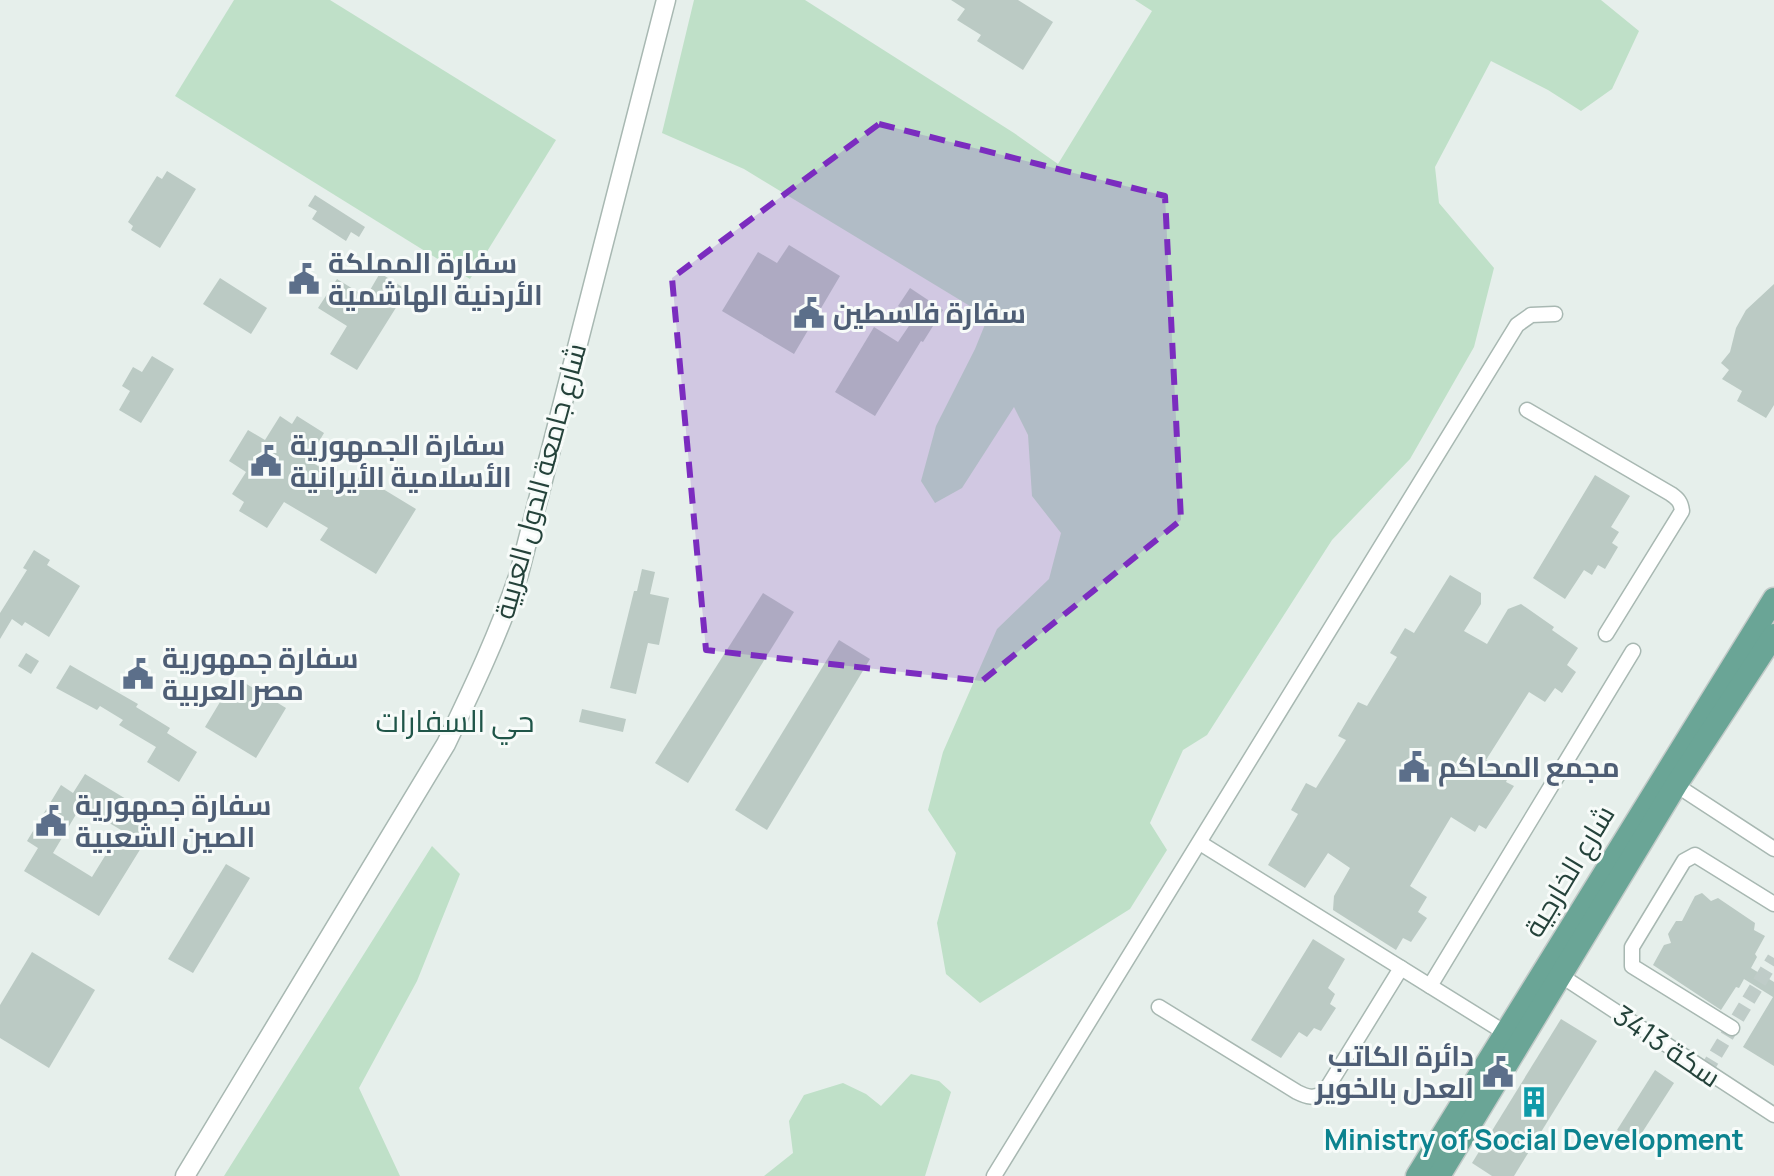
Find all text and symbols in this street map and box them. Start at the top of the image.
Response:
place label: سفارة المملكة الأردنية الهاشمية [328,243,543,313]
public building icon: سفارة المملكة الأردنية الهاشمية [287,262,321,296]
place label: سفارة فلسطين [833,293,1026,331]
public building icon: سفارة فلسطين [792,296,826,330]
street label: شارع جامعة الدول العربية [484,339,595,623]
place label: سفارة الجمهورية الأسلامية الأيرانية [290,425,512,495]
public building icon: سفارة الجمهورية الأسلامية الأيرانية [249,444,283,478]
place label: سفارة جمهورية مصر العربية [162,638,358,708]
public building icon: سفارة جمهورية مصر العربية [121,657,155,691]
district label: حي السفارات [376,700,534,745]
place label: مجمع المحاكم [1438,747,1620,787]
public building icon: مجمع المحاكم [1397,750,1431,784]
place label: سفارة جمهورية الصين الشعبية [75,785,271,855]
street label: شارع الخارجية [1514,797,1623,944]
public building icon: سفارة جمهورية الصين الشعبية [34,804,68,838]
street label: سكة 3413 [1606,995,1729,1095]
place label: دائرة الكاتب العدل بالخوير [1314,1036,1474,1106]
public building icon: دائرة الكاتب العدل بالخوير [1481,1055,1515,1089]
building icon: Ministry of Social Development [1517,1085,1551,1119]
place label: Ministry of Social Development [1324,1120,1744,1158]

